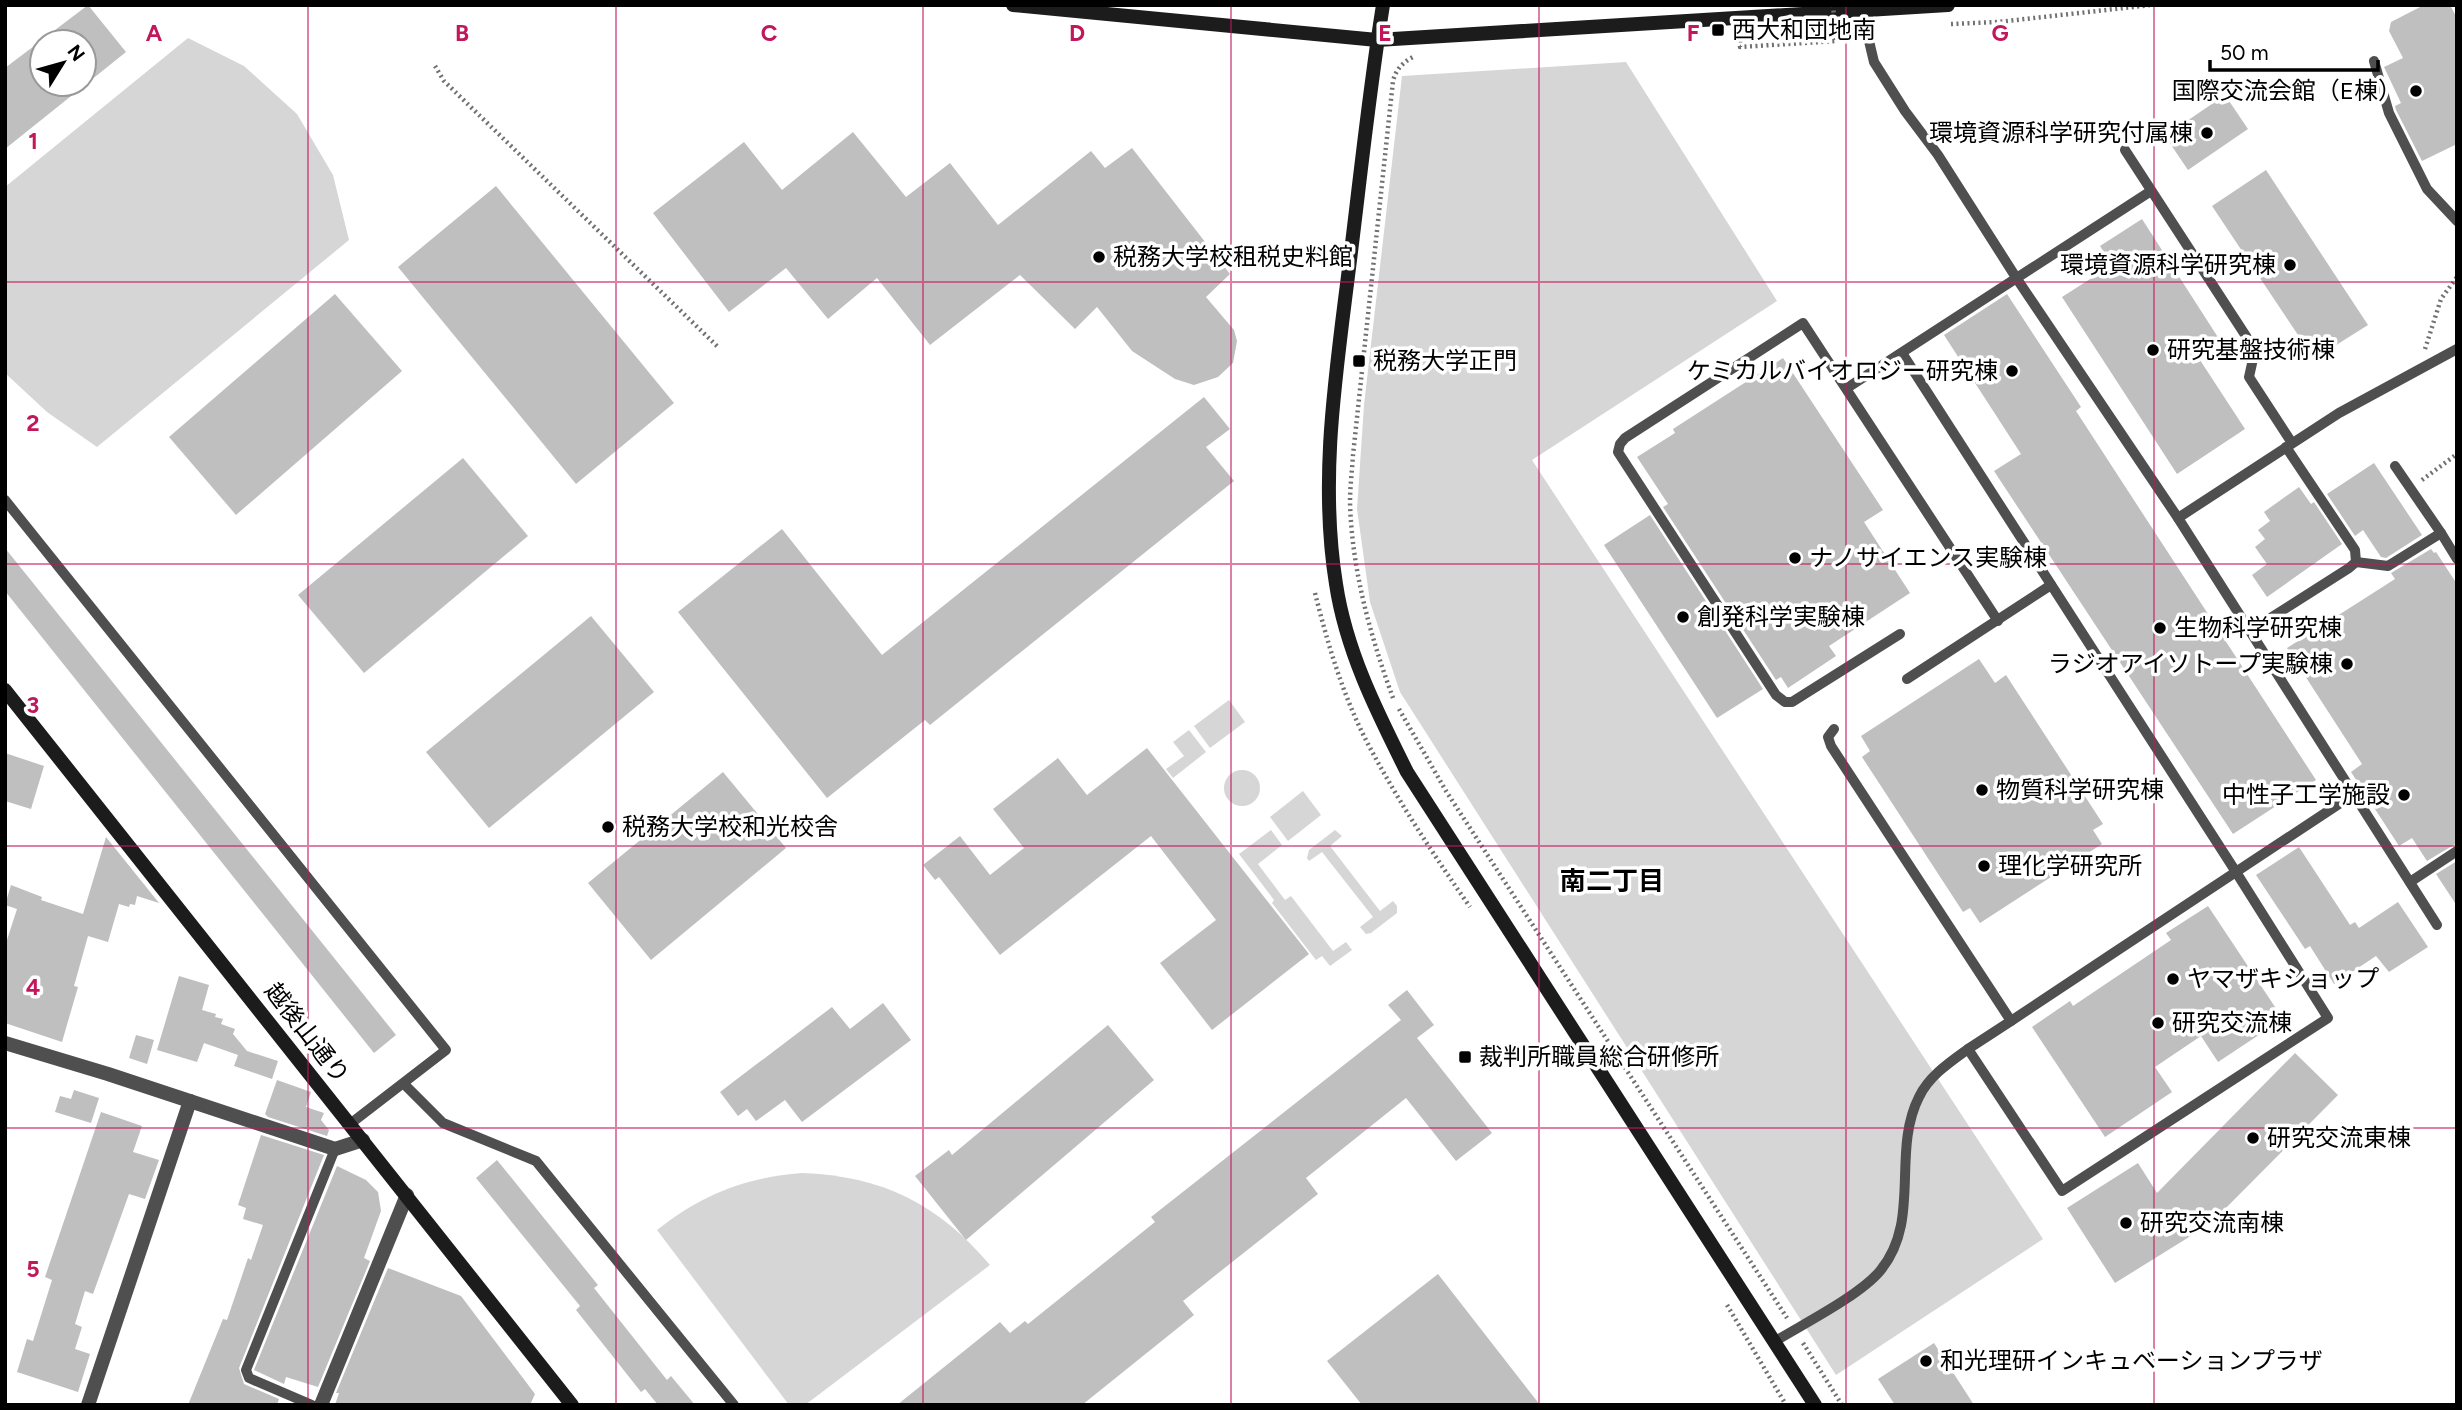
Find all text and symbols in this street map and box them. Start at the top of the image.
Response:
place label: 西大和団地南 [1732,15,1876,44]
text: A [146,19,163,47]
text: B [455,19,469,47]
text: C [761,19,778,47]
text: D [1069,19,1085,47]
text: E [1378,19,1392,47]
text: F [1687,19,1700,47]
text: G [1991,19,2009,47]
marker: 西大和団地南 [1710,22,1726,38]
north arrow [28,28,98,98]
scale bar [2210,28,2378,72]
text: N [63,40,90,66]
text: 50 m [2220,40,2269,65]
place label: 国際交流会館（E棟） [2172,76,2402,105]
marker: 国際交流会館（E棟） [2408,83,2424,99]
place label: 環境資源科学研究付属棟 [1929,118,2193,147]
marker: 環境資源科学研究付属棟 [2199,125,2215,141]
text: 1 [28,127,38,155]
place label: 税務大学校租税史料館 [1113,242,1353,271]
marker: 税務大学校租税史料館 [1091,249,1107,265]
place label: 環境資源科学研究棟 [2060,250,2276,279]
marker: 環境資源科学研究棟 [2282,257,2298,273]
place label: 研究基盤技術棟 [2167,335,2335,364]
marker: 研究基盤技術棟 [2145,342,2161,358]
place label: 税務大学正門 [1373,346,1517,375]
marker: 税務大学正門 [1351,353,1367,369]
place label: ケミカルバイオロジー研究棟 [1687,356,1998,385]
marker: ケミカルバイオロジー研究棟 [2004,363,2020,379]
text: 2 [26,409,40,437]
place label: ナノサイエンス実験棟 [1809,543,2047,572]
marker: ナノサイエンス実験棟 [1787,550,1803,566]
place label: 創発科学実験棟 [1697,602,1865,631]
marker: 創発科学実験棟 [1675,609,1691,625]
place label: 生物科学研究棟 [2174,613,2342,642]
marker: 生物科学研究棟 [2152,620,2168,636]
place label: ラジオアイソトープ実験棟 [2048,649,2333,678]
marker: ラジオアイソトープ実験棟 [2339,656,2355,672]
text: 3 [27,691,39,719]
place label: 物質科学研究棟 [1996,775,2164,804]
place label: 中性子工学施設 [2222,780,2390,809]
marker: 物質科学研究棟 [1974,782,1990,798]
marker: 中性子工学施設 [2396,787,2412,803]
place label: 税務大学校和光校舎 [622,812,838,841]
marker: 税務大学校和光校舎 [600,819,616,835]
place label: 理化学研究所 [1998,851,2142,880]
marker: 理化学研究所 [1976,858,1992,874]
district label: 南二丁目 [1560,865,1664,897]
place label: ヤマザキショップ [2187,964,2379,993]
marker: ヤマザキショップ [2165,971,2181,987]
text: 4 [26,973,40,1001]
street label: 越後山通り [259,976,356,1089]
place label: 研究交流棟 [2172,1008,2292,1037]
marker: 研究交流棟 [2150,1015,2166,1031]
place label: 裁判所職員総合研修所 [1479,1042,1719,1071]
marker: 裁判所職員総合研修所 [1457,1049,1473,1065]
place label: 研究交流東棟 [2267,1123,2411,1152]
marker: 研究交流東棟 [2245,1130,2261,1146]
place label: 研究交流南棟 [2140,1208,2284,1237]
marker: 研究交流南棟 [2118,1215,2134,1231]
text: 5 [26,1255,40,1283]
place label: 和光理研インキュベーションプラザ [1940,1346,2323,1375]
marker: 和光理研インキュベーションプラザ [1918,1353,1934,1369]

